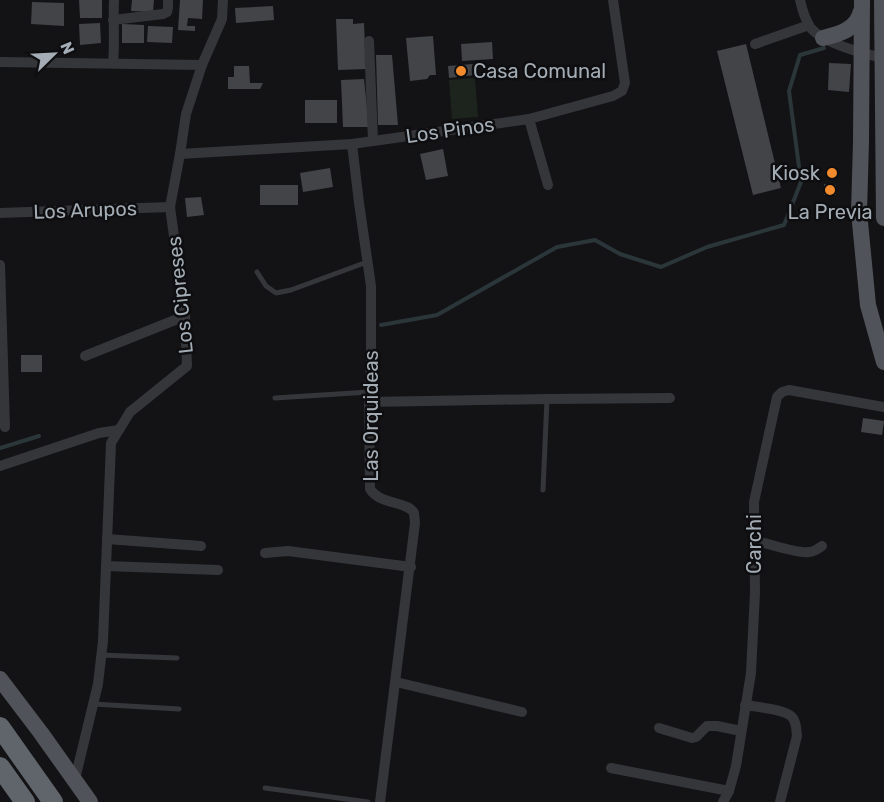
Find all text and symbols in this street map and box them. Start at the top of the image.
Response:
north arrow [24,24,84,84]
text: N [56,39,78,57]
place label: Casa Comunal [473,59,606,83]
marker: Casa Comunal [454,64,468,78]
street label: Los Pinos [404,112,496,148]
place label: Kiosk [771,161,821,185]
marker: Kiosk [825,166,839,180]
marker: La Previa [823,183,837,197]
street label: Los Arupos [33,196,137,224]
place label: La Previa [787,200,873,224]
street label: Los Cipreses [162,235,198,355]
street label: Las Orquideas [359,350,383,482]
street label: Carchi [742,514,766,574]

